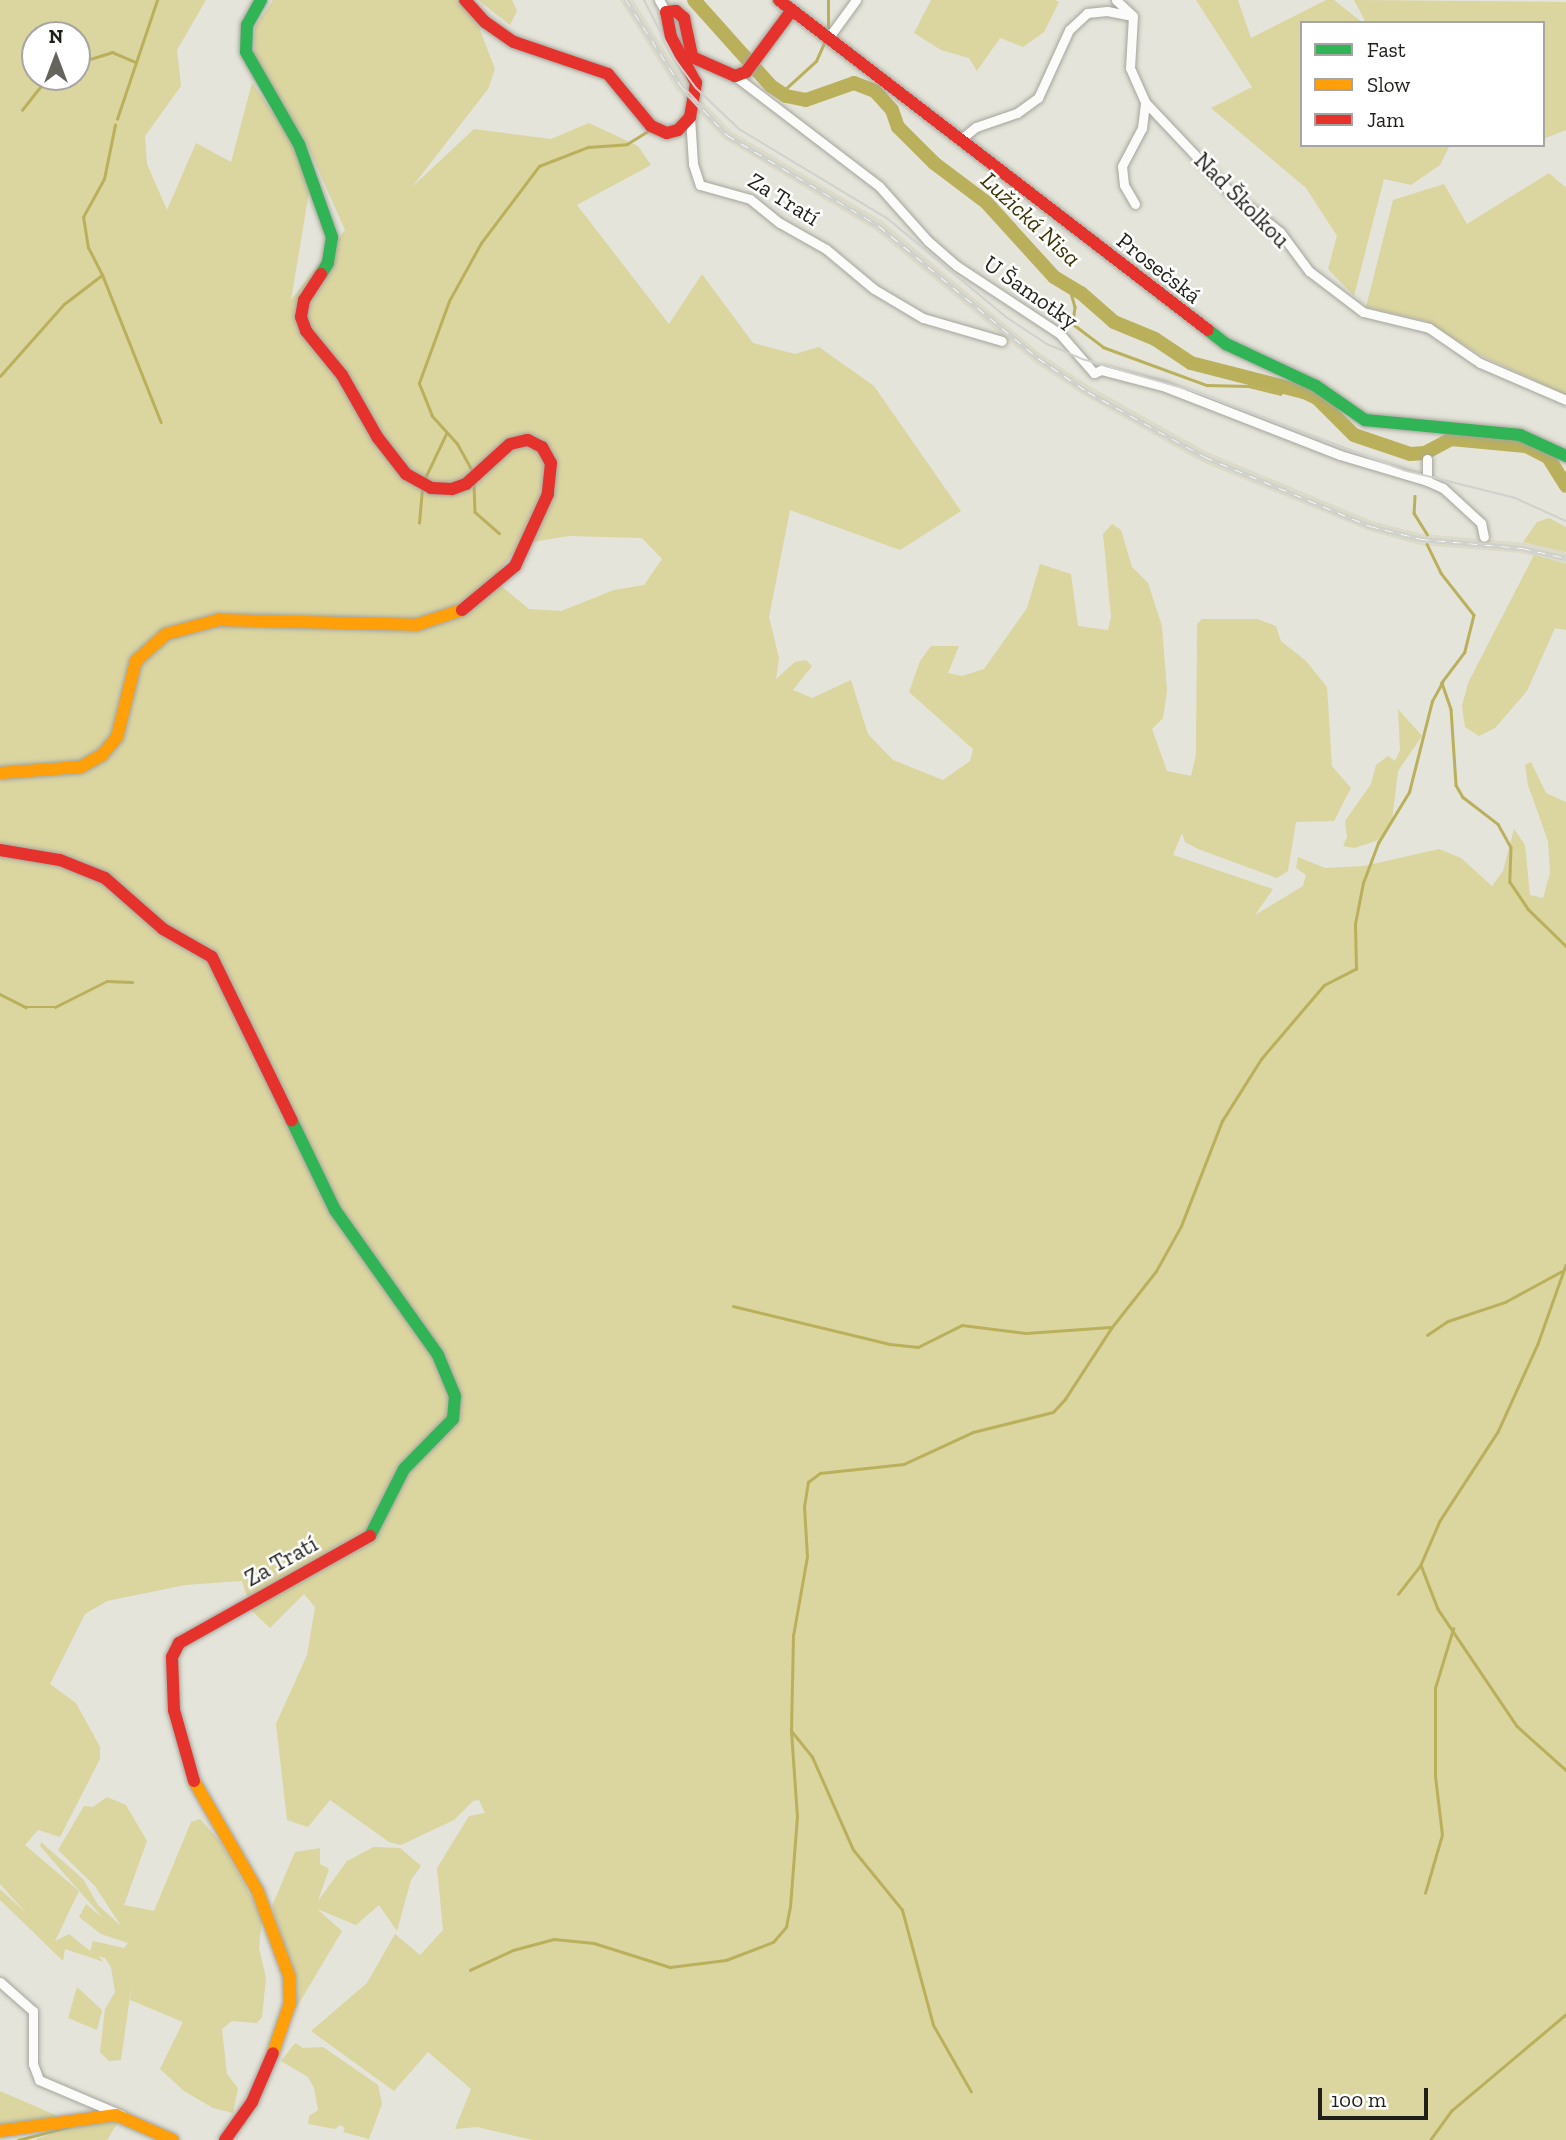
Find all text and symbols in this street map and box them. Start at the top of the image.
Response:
north arrow [21,21,91,91]
legend [1300,21,1545,147]
text: N [49,25,63,48]
text: Fast [1367,37,1406,62]
text: Slow [1367,72,1410,97]
text: Jam [1367,107,1404,132]
street label: Nad Školkou [1189,147,1295,253]
street label: Za Tratí [743,166,825,232]
water label: Lužická Nisa [975,166,1087,272]
street label: Prosečská [1111,227,1207,309]
street label: U Šamotky [978,249,1084,335]
street label: Za Tratí [240,1530,322,1592]
scale bar [1321,2074,1431,2118]
text: 100 m [1331,2087,1386,2112]

